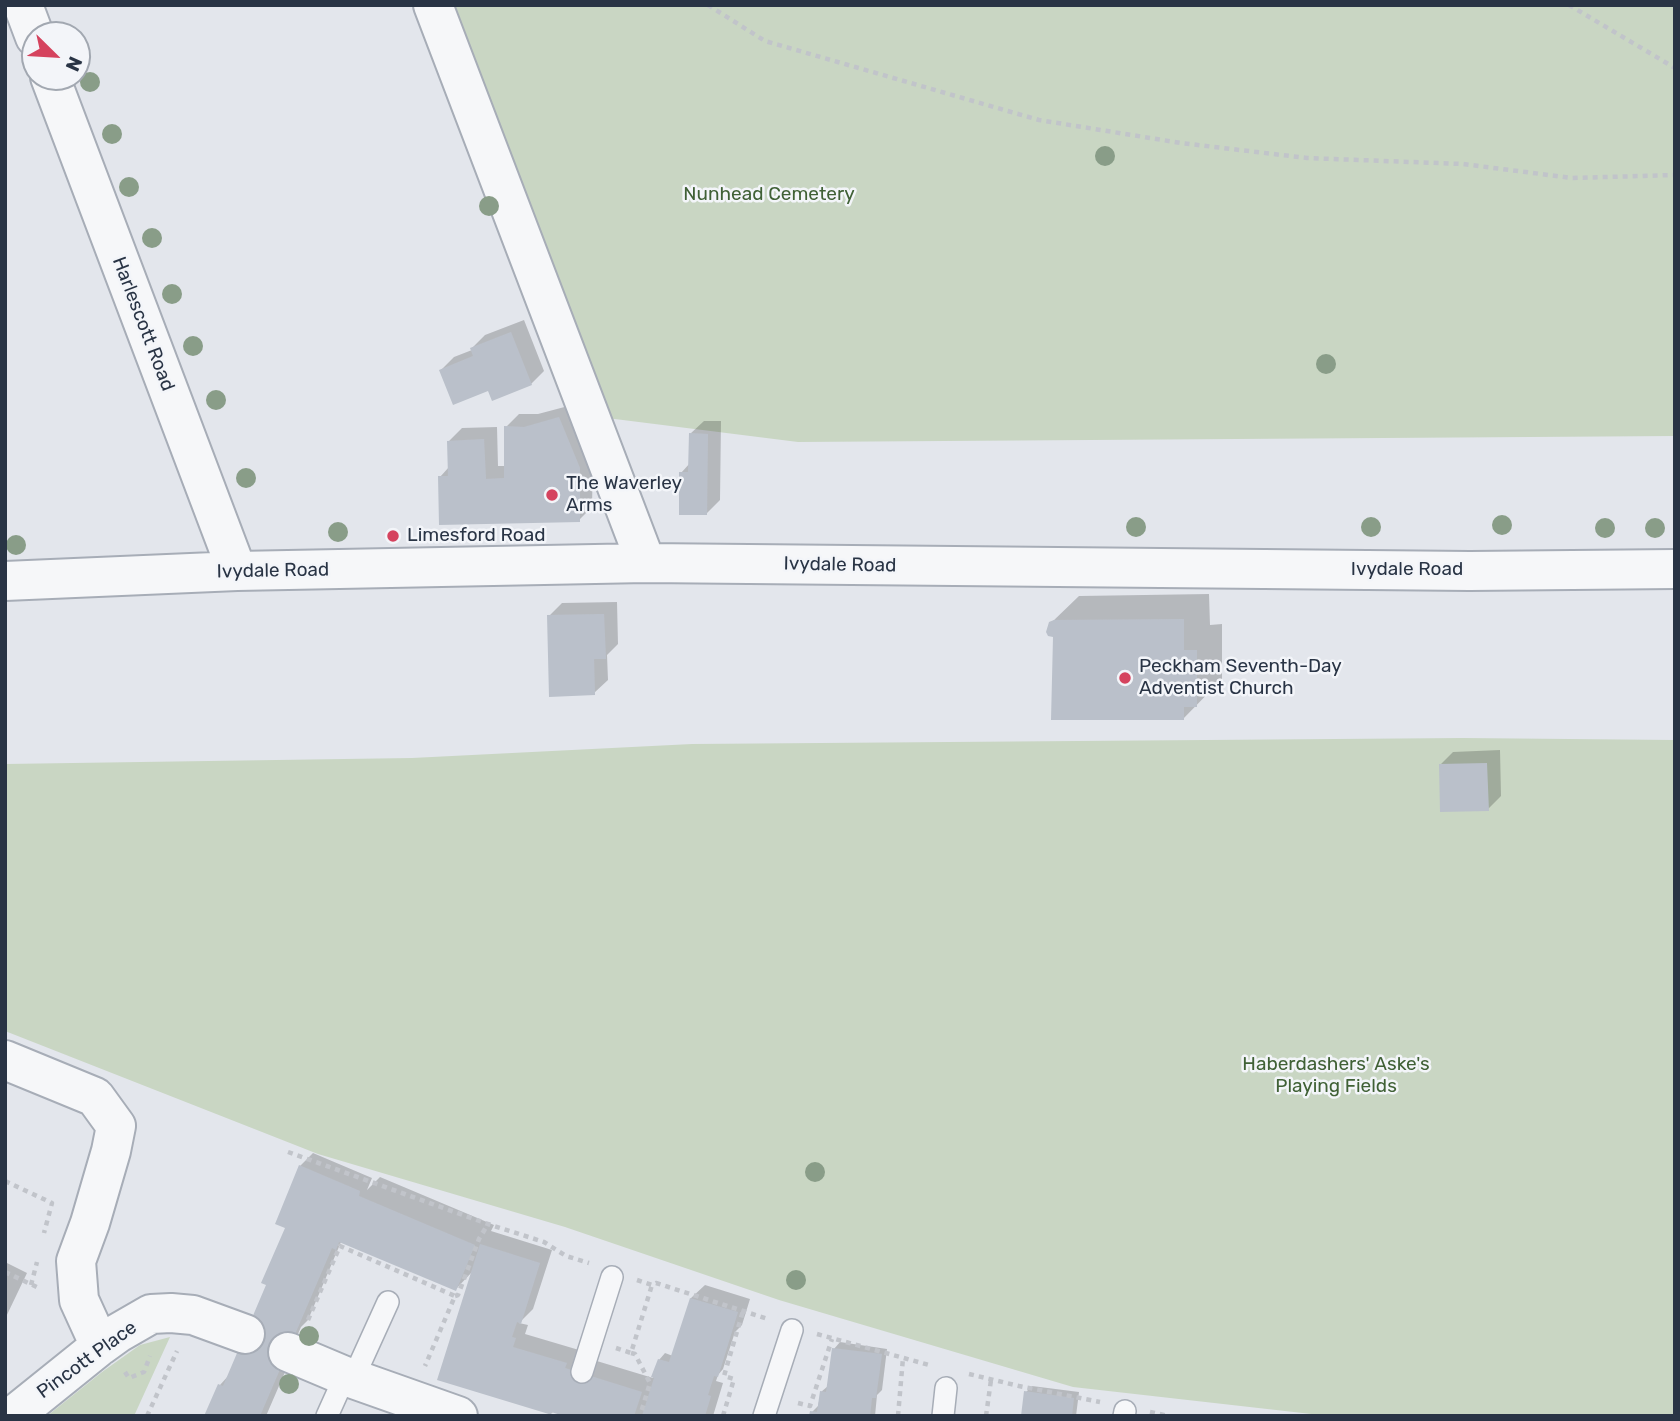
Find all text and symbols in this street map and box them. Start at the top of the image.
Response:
north arrow [21,21,91,91]
text: N [61,53,87,75]
park label: Nunhead Cemetery [683,184,855,206]
street label: Harlescott Road [107,254,179,394]
place label: The Waverley Arms [566,473,682,517]
marker: The Waverley Arms [544,487,560,503]
place label: Limesford Road [407,525,546,547]
marker: Limesford Road [385,528,401,544]
street label: Ivydale Road [784,553,896,577]
street label: Ivydale Road [217,559,329,583]
street label: Ivydale Road [1351,559,1463,581]
place label: Peckham Seventh-Day Adventist Church [1139,656,1342,700]
marker: Peckham Seventh-Day Adventist Church [1117,670,1133,686]
park label: Haberdashers' Aske's Playing Fields [1242,1054,1430,1098]
street label: Pincott Place [33,1316,141,1404]

